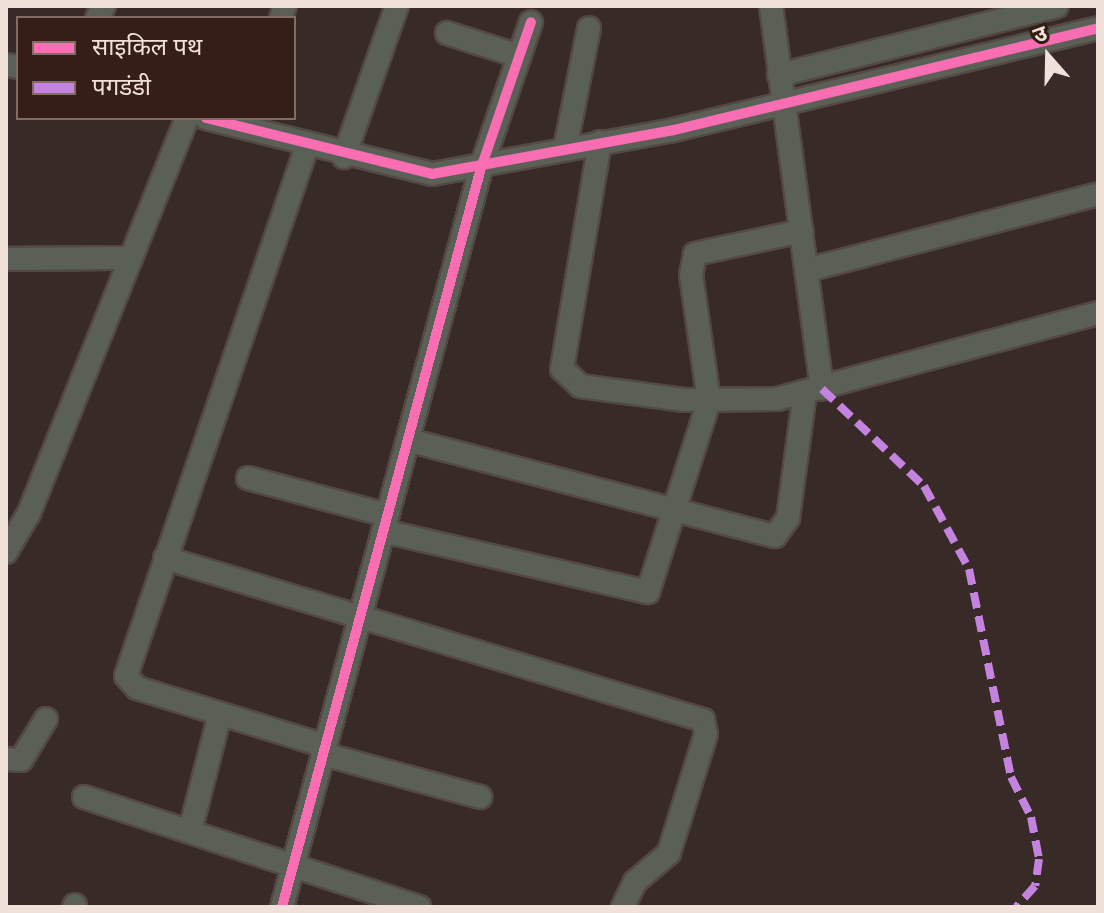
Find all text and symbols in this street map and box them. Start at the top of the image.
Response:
legend [16,16,296,120]
north arrow [1008,16,1088,96]
text: उ [1029,19,1050,48]
text: साइकिल पथ [92,32,202,61]
text: पगडंडी [92,72,151,101]

